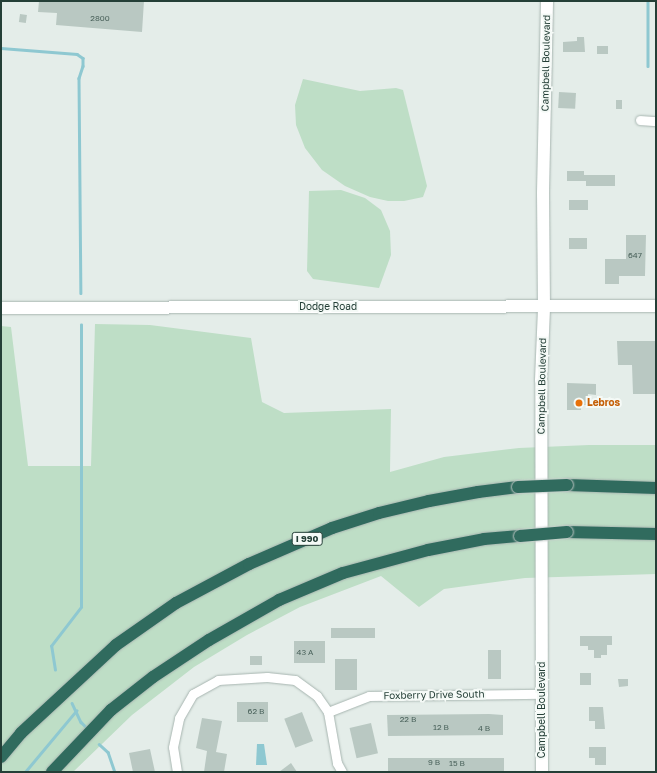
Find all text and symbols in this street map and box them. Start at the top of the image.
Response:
house number: 2800 [90,14,110,24]
street label: Campbell Boulevard [539,15,553,111]
house number: 647 [628,251,642,261]
street label: Dodge Road [299,301,357,313]
street label: Campbell Boulevard [535,338,549,434]
place label: Lebros [587,397,620,409]
marker: Lebros [574,398,584,408]
road number: I 990 [291,532,323,546]
house number: 43 A [297,648,313,658]
street label: Campbell Boulevard [536,662,548,758]
street label: Foxberry Drive South [383,688,485,702]
house number: 62 B [248,707,264,717]
house number: 22 B [400,715,416,725]
house number: 12 B [433,723,449,733]
house number: 4 B [478,724,490,734]
house number: 9 B [428,758,440,768]
house number: 15 B [449,759,465,769]

